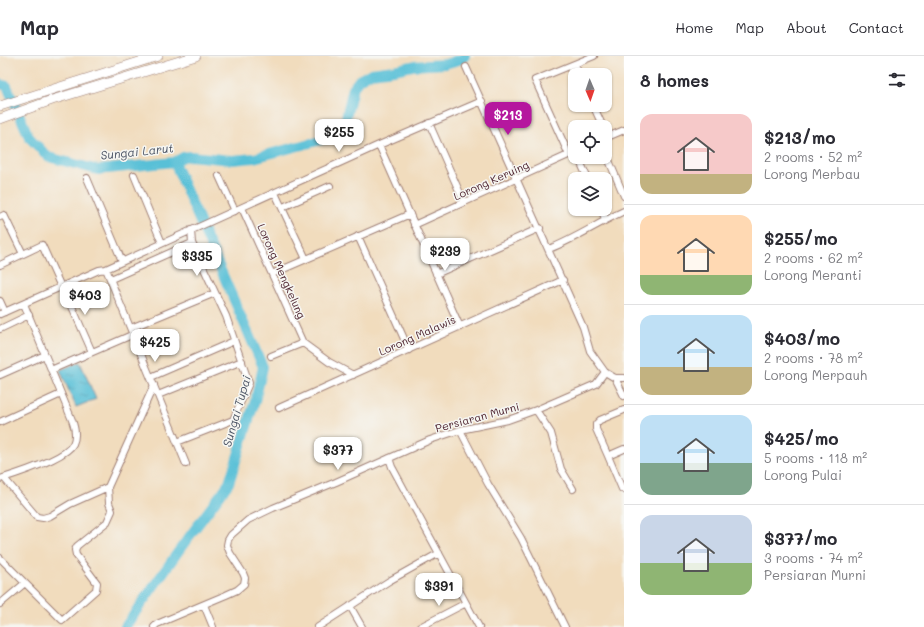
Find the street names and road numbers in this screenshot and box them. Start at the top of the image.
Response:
street label: Lorong Keruing [451,157,531,203]
street label: Lorong Mengkelung [254,221,310,321]
street label: Lorong Malawis [376,311,458,359]
street label: Persiaran Murni [433,399,521,435]

